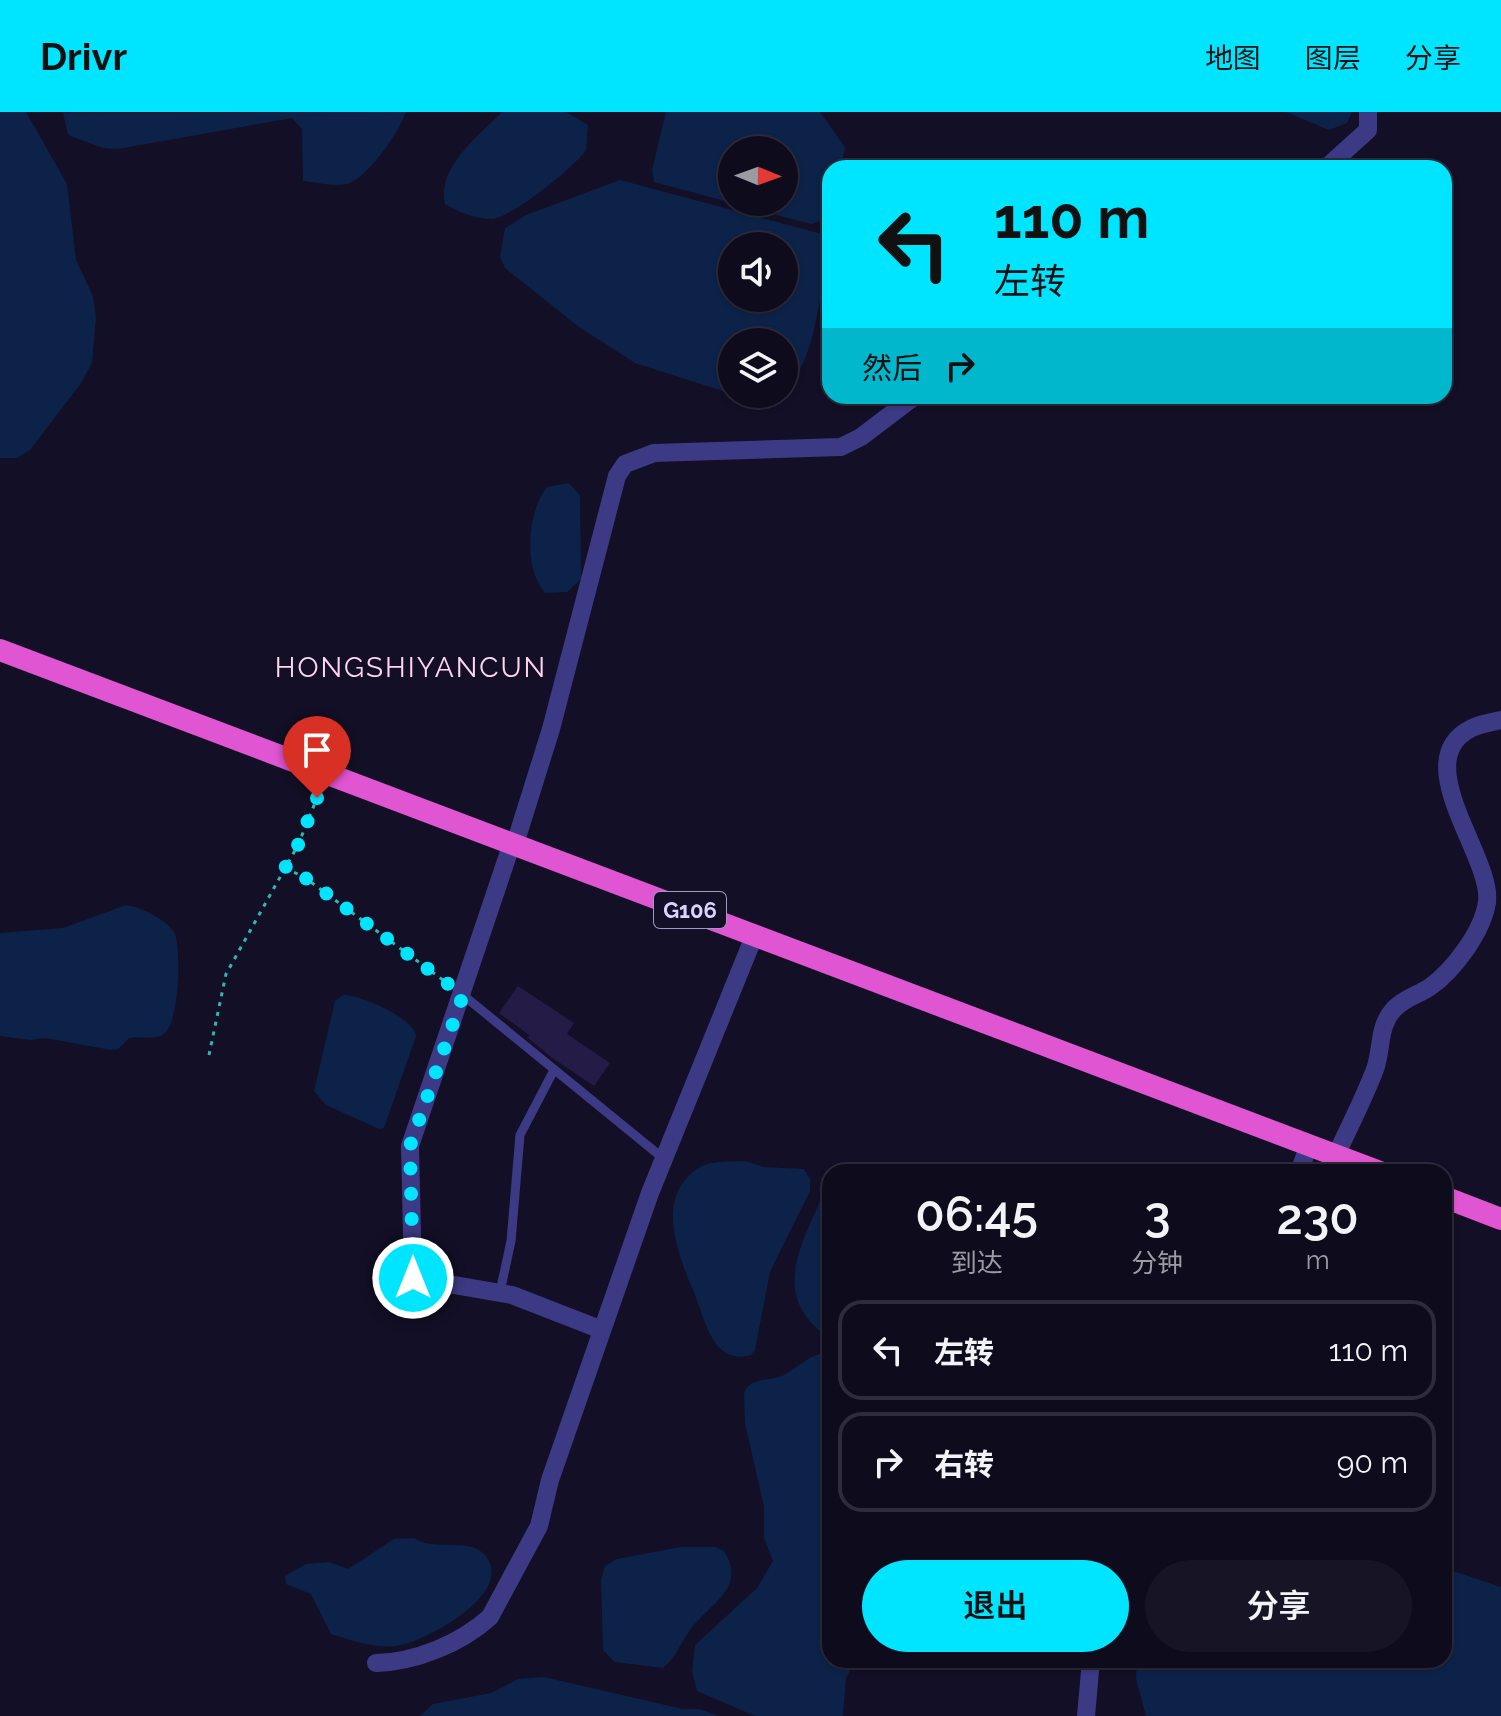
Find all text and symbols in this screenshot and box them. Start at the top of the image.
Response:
text: Drivr [40,34,127,79]
text: 地图 [1205,42,1261,75]
text: 图层 [1305,42,1361,75]
text: 分享 [1405,42,1461,75]
north arrow [718,136,798,216]
map controls [718,136,798,408]
text: 110 m [994,185,1149,251]
icon: left [862,192,966,296]
button: sound [718,232,798,312]
text: 左转 [994,260,1066,302]
button: layers [718,328,798,408]
icon: right [938,344,982,388]
text: 然后 [862,351,922,386]
district label: HONGSHIYANCUN [275,651,547,684]
pin [283,716,351,798]
icon: arrive [295,728,339,772]
road number: G106 [654,892,726,928]
text: 06:45 [915,1186,1038,1242]
text: 3 [1144,1186,1171,1242]
text: 230 [1277,1189,1359,1245]
position arrow [371,1236,455,1320]
text: m [1306,1245,1330,1275]
text: 到达 [951,1248,1003,1278]
text: 分钟 [1131,1248,1183,1278]
icon: left [866,1328,910,1372]
text: 110 m [1329,1333,1408,1368]
text: 左转 [934,1335,994,1370]
icon: right [866,1440,910,1484]
text: 90 m [1337,1445,1408,1480]
text: 右转 [934,1447,994,1482]
button: 退出 [862,1560,1129,1652]
button: 分享 [1145,1560,1412,1652]

